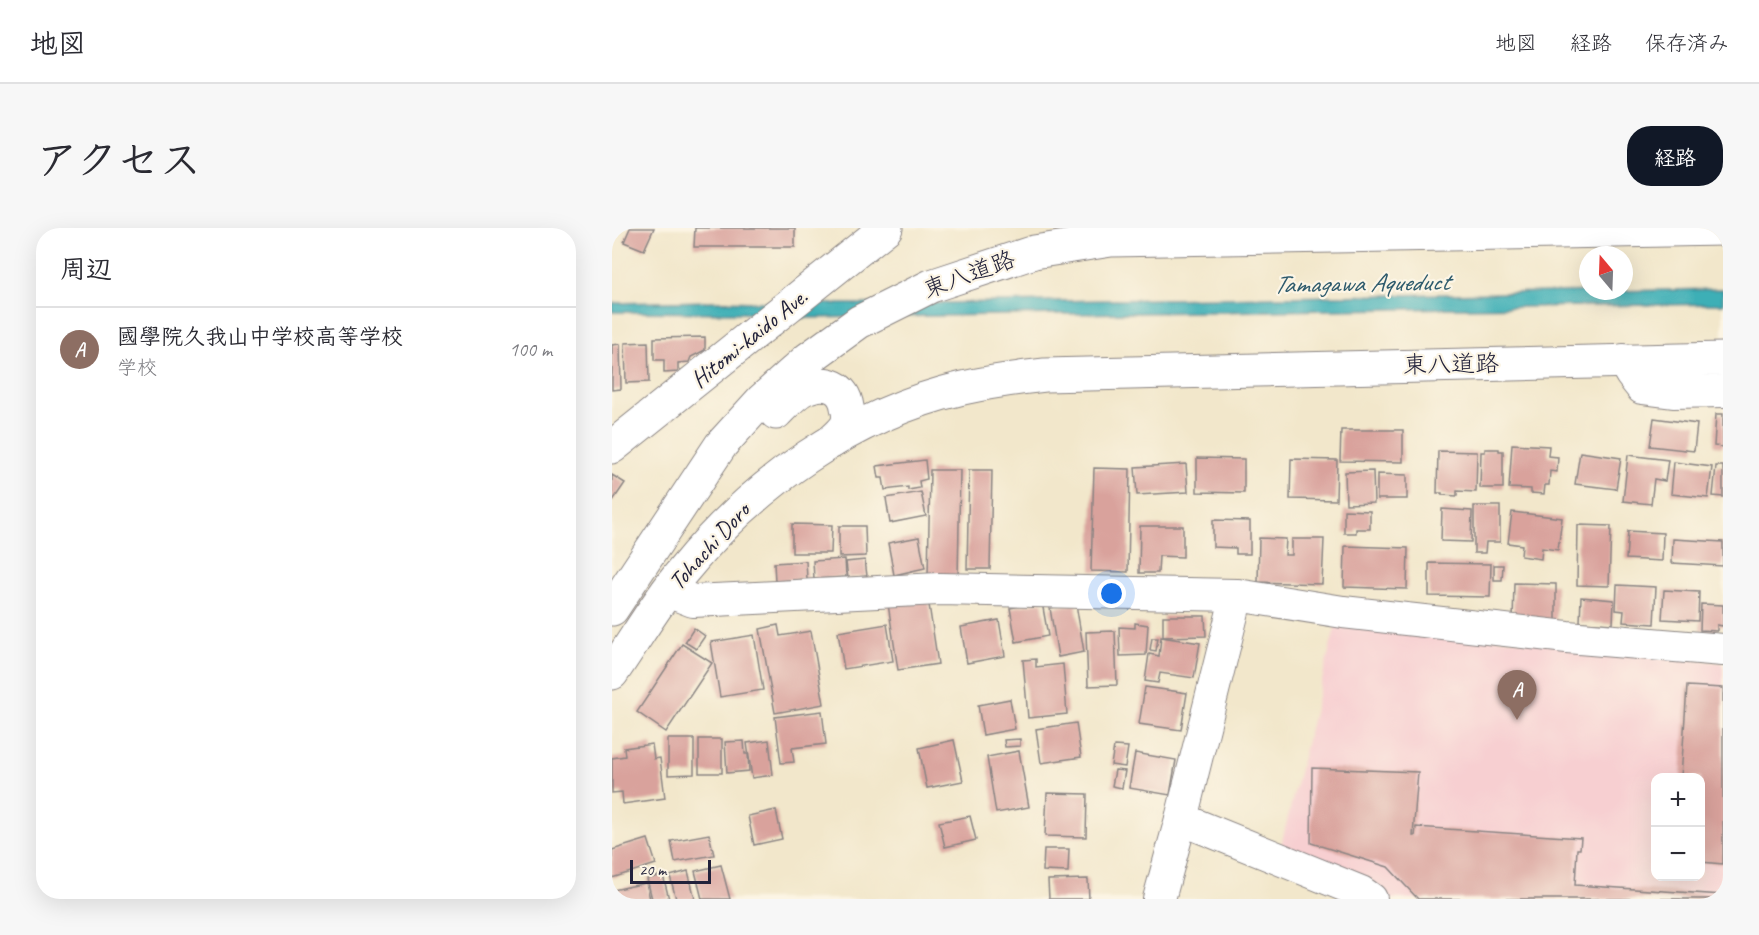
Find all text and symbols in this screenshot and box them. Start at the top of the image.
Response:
text: 地図 [30,26,86,61]
text: 地図 [1495,30,1537,56]
text: 経路 [1570,30,1612,56]
text: 保存済み [1645,30,1729,56]
button: 経路 [1627,126,1723,186]
text: アクセス [36,134,201,187]
street label: 東八道路 [919,243,1019,305]
north arrow [1579,246,1633,300]
text: 周辺 [60,253,112,286]
water label: Tamagawa Aqueduct [1273,265,1455,301]
street label: Hitomi-kaido Ave. [685,282,814,394]
text: 國學院久我山中学校高等学校 [117,323,403,351]
text: A [74,337,85,362]
text: 100 m [509,337,552,362]
street label: 東八道路 [1403,348,1499,380]
text: 学校 [117,355,157,380]
street label: Tohachi Doro [662,494,758,596]
your location [1097,579,1126,608]
pin: A [1498,670,1536,720]
map controls [1651,773,1705,881]
button: + [1651,773,1705,827]
button: − [1651,827,1705,881]
scale bar [630,857,711,884]
text: 20 m [639,860,666,880]

